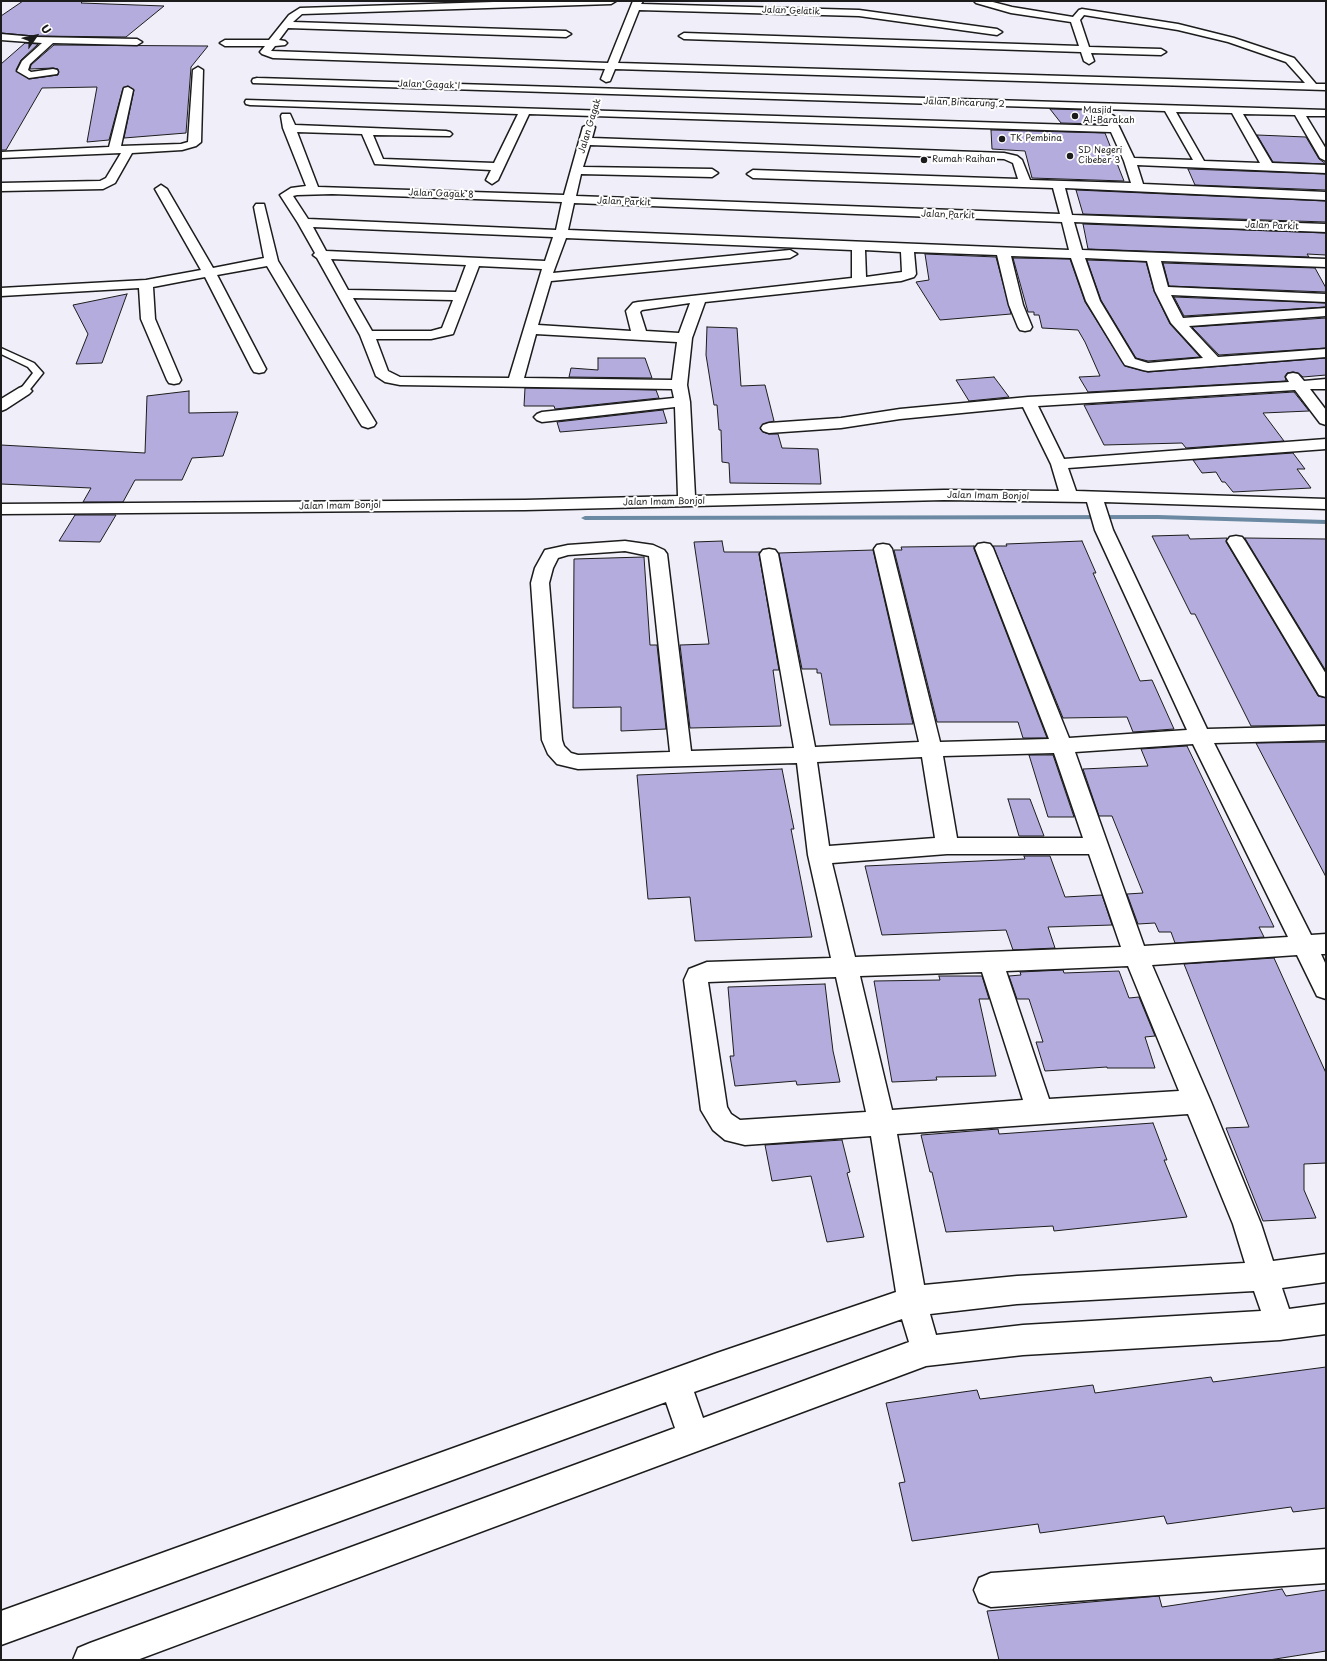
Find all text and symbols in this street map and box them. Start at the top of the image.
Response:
street label: Jalan Gelatik [762,5,820,17]
north arrow [16,16,56,56]
text: U [37,21,56,37]
street label: Jalan Gagak I [398,79,460,91]
street label: Jalan Bincarung 2 [923,96,1005,110]
street label: Jalan Gagak [577,97,603,155]
place label: Masjid Al-Barakah [1083,106,1135,127]
marker: Masjid Al-Barakah [1070,111,1080,121]
marker: TK Pembina [997,134,1007,144]
place label: TK Pembina [1010,134,1062,144]
place label: SD Negeri Cibeber 3 [1078,146,1122,167]
marker: SD Negeri Cibeber 3 [1065,151,1075,161]
marker: Rumah Raihan [919,155,929,165]
place label: Rumah Raihan [932,155,996,165]
street label: Jalan Gagak 8 [408,187,474,201]
street label: Jalan Parkit [597,196,651,208]
street label: Jalan Parkit [921,209,975,221]
street label: Jalan Parkit [1245,220,1299,232]
street label: Jalan Imam Bonjol [947,490,1029,502]
street label: Jalan Imam Bonjol [623,496,705,508]
street label: Jalan Imam Bonjol [299,500,381,512]

